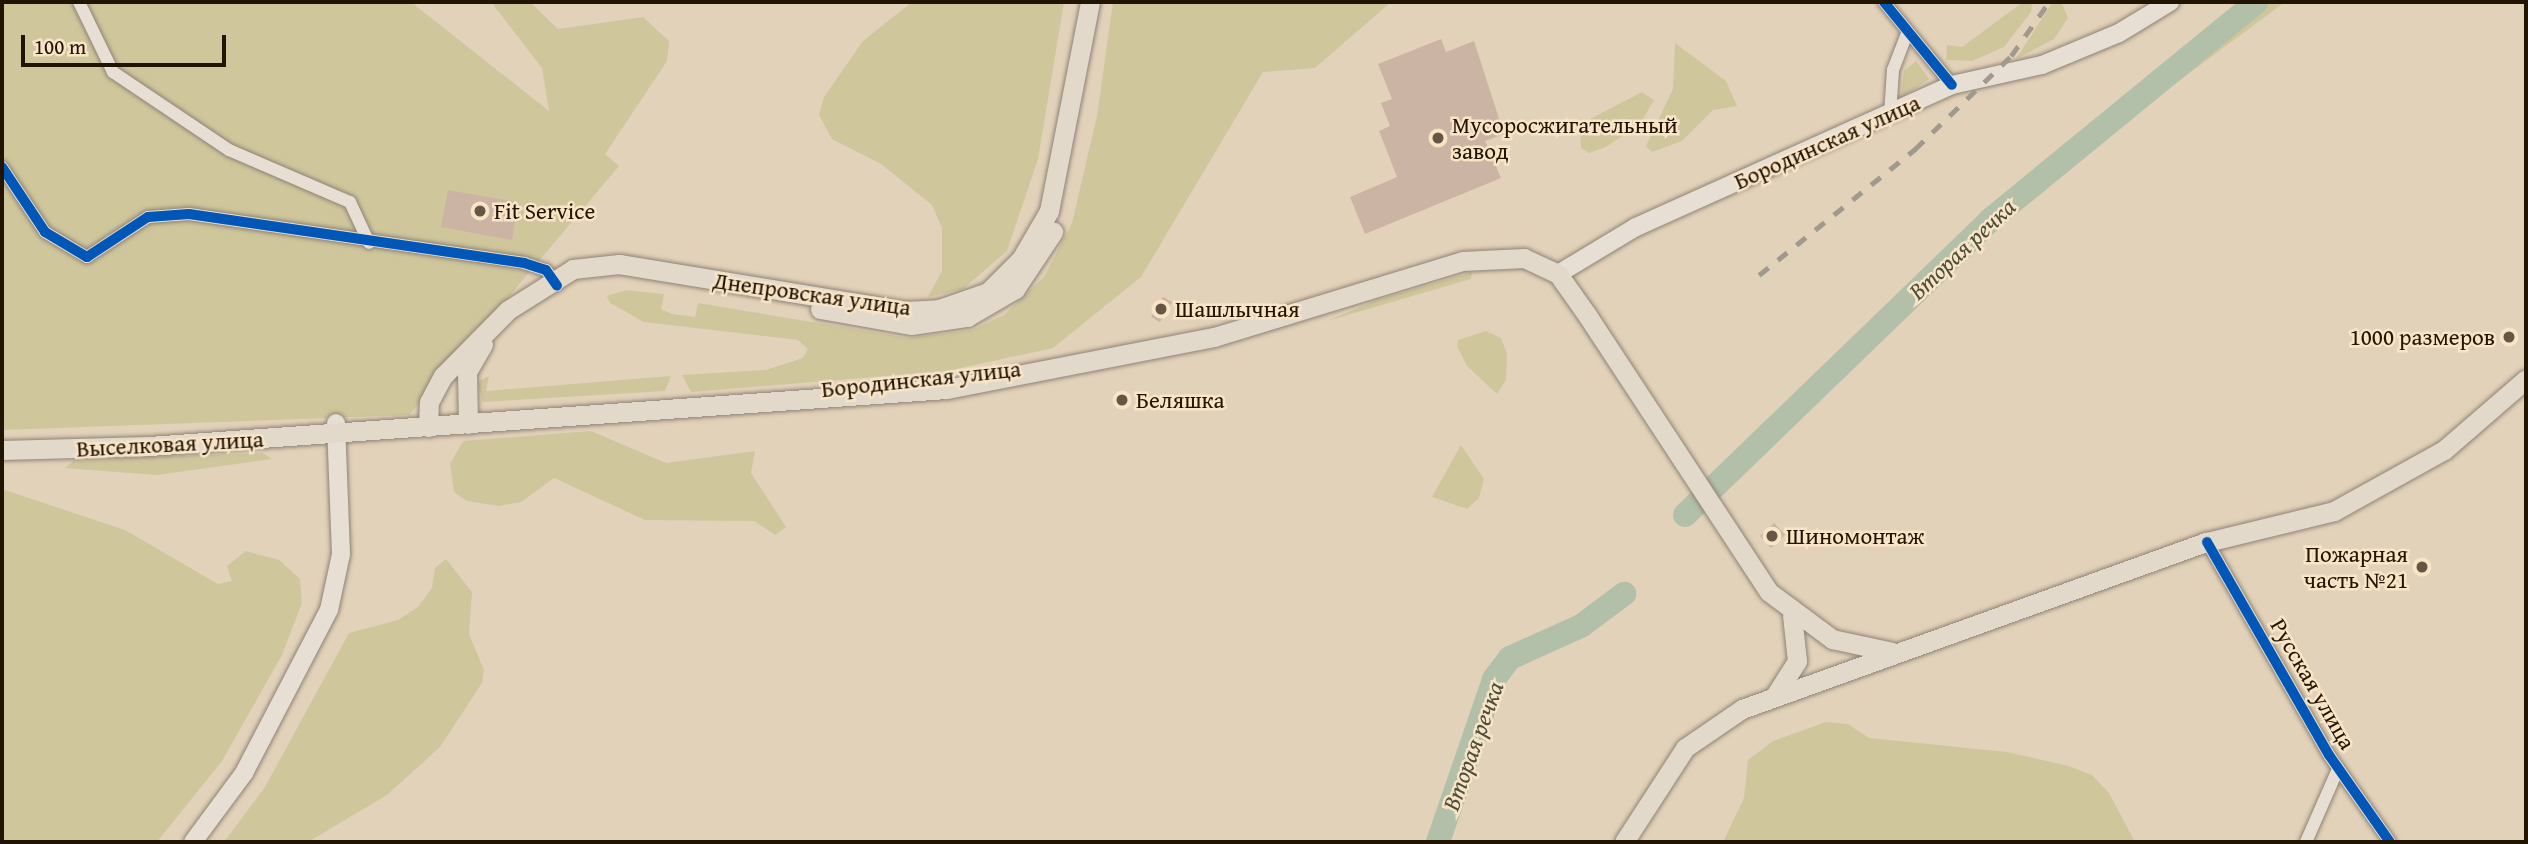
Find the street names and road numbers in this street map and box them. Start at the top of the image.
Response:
street label: Бородинская улица [1730,89,1924,195]
street label: Днепровская улица [711,266,913,322]
street label: Бородинская улица [820,355,1022,403]
street label: Выселковая улица [76,425,264,463]
street label: Русская улица [2264,614,2362,754]

